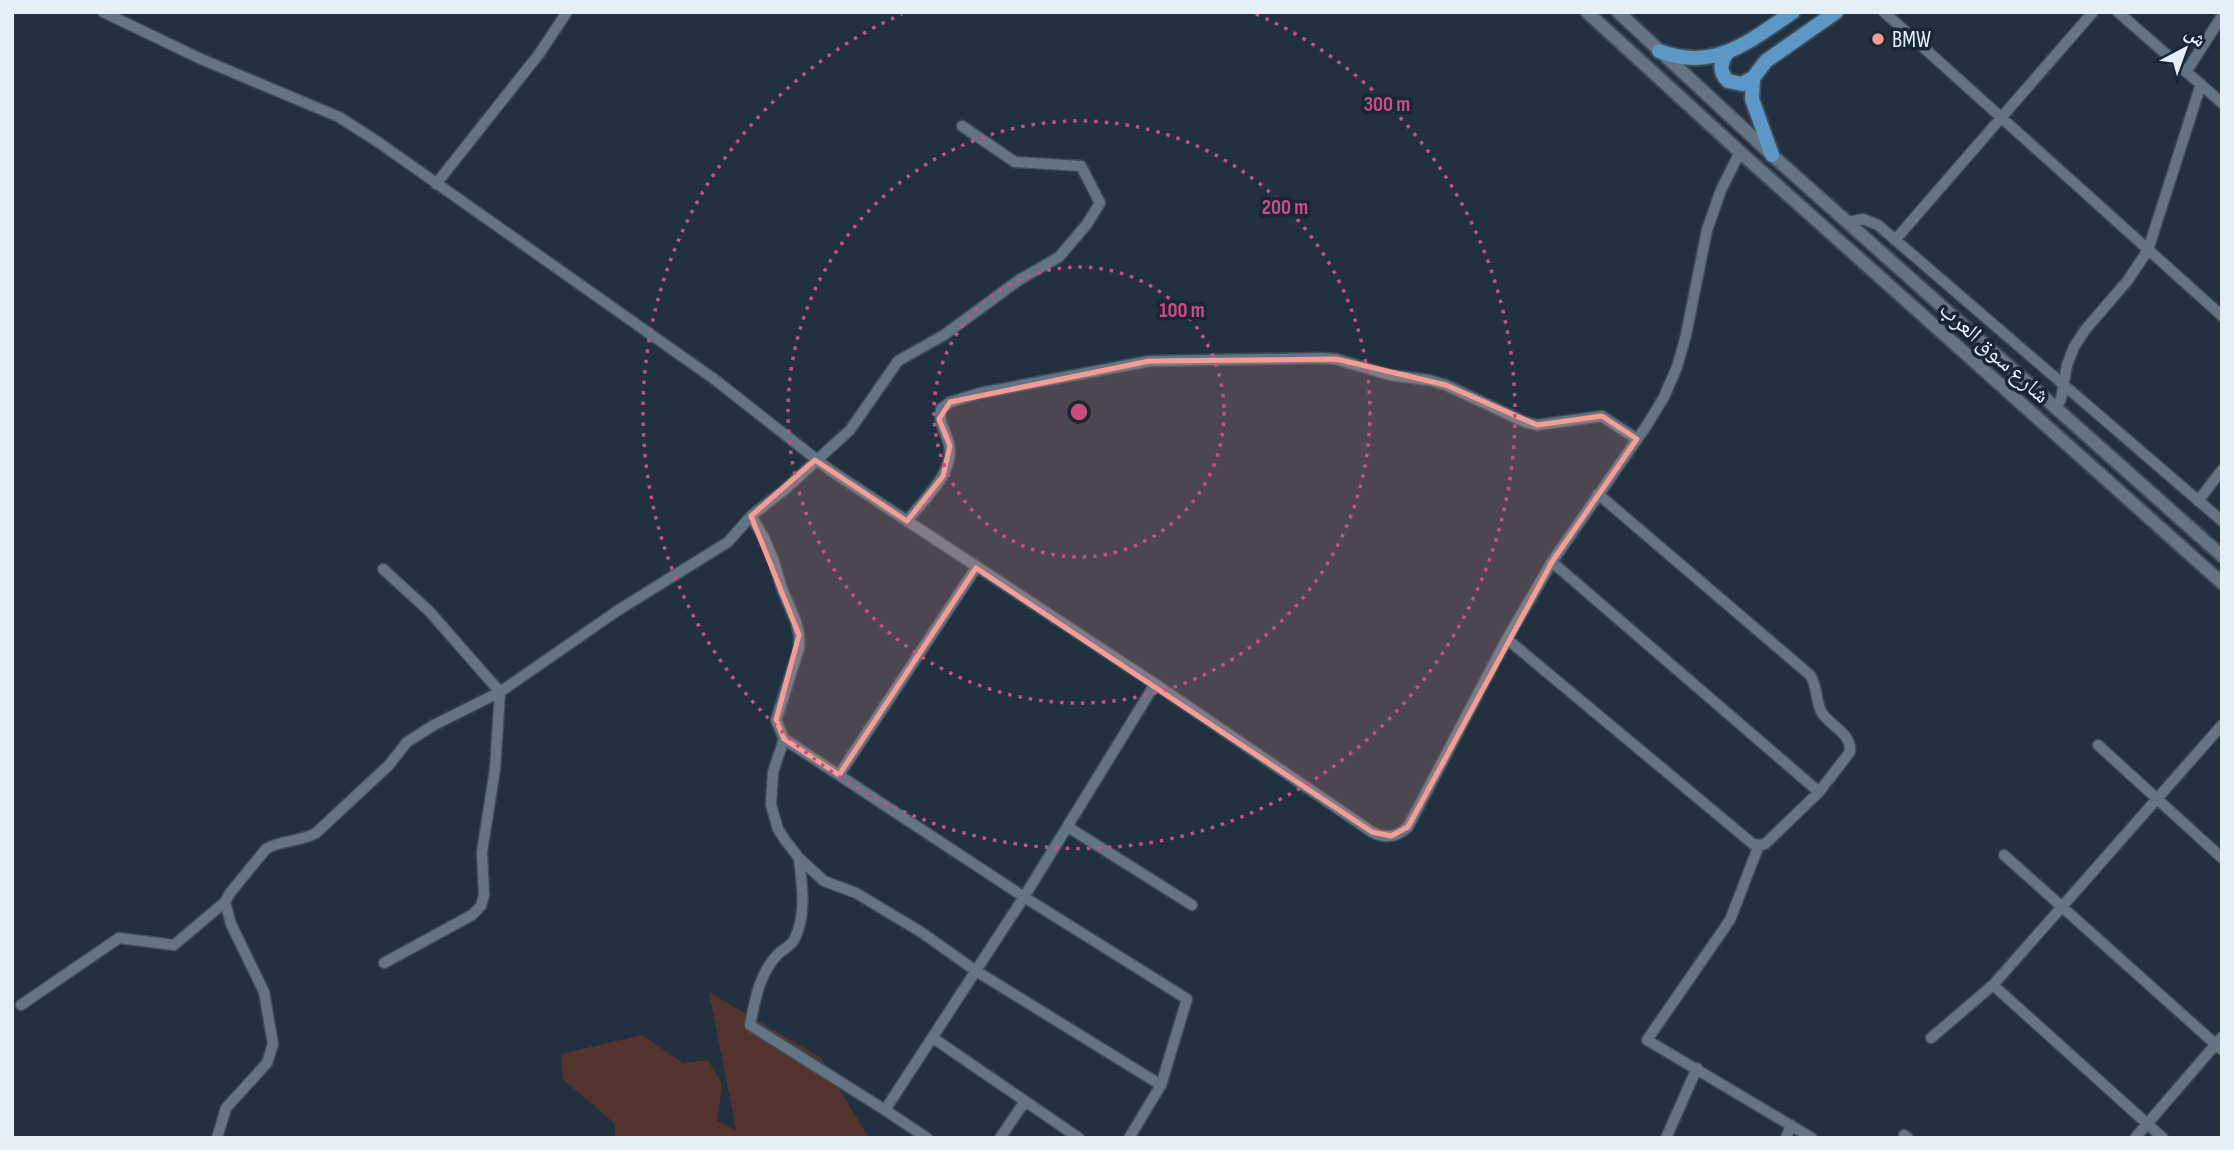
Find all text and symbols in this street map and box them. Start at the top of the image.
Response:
north arrow [2150,14,2220,84]
text: ش [2180,22,2210,53]
place label: BMW [1892,26,1931,54]
marker: BMW [1870,31,1886,47]
text: 300 m [1364,92,1410,117]
text: 200 m [1262,195,1308,220]
street label: شارع سوق العرب [1933,296,2055,410]
text: 100 m [1159,298,1205,323]
centre of rings [1067,400,1091,424]

